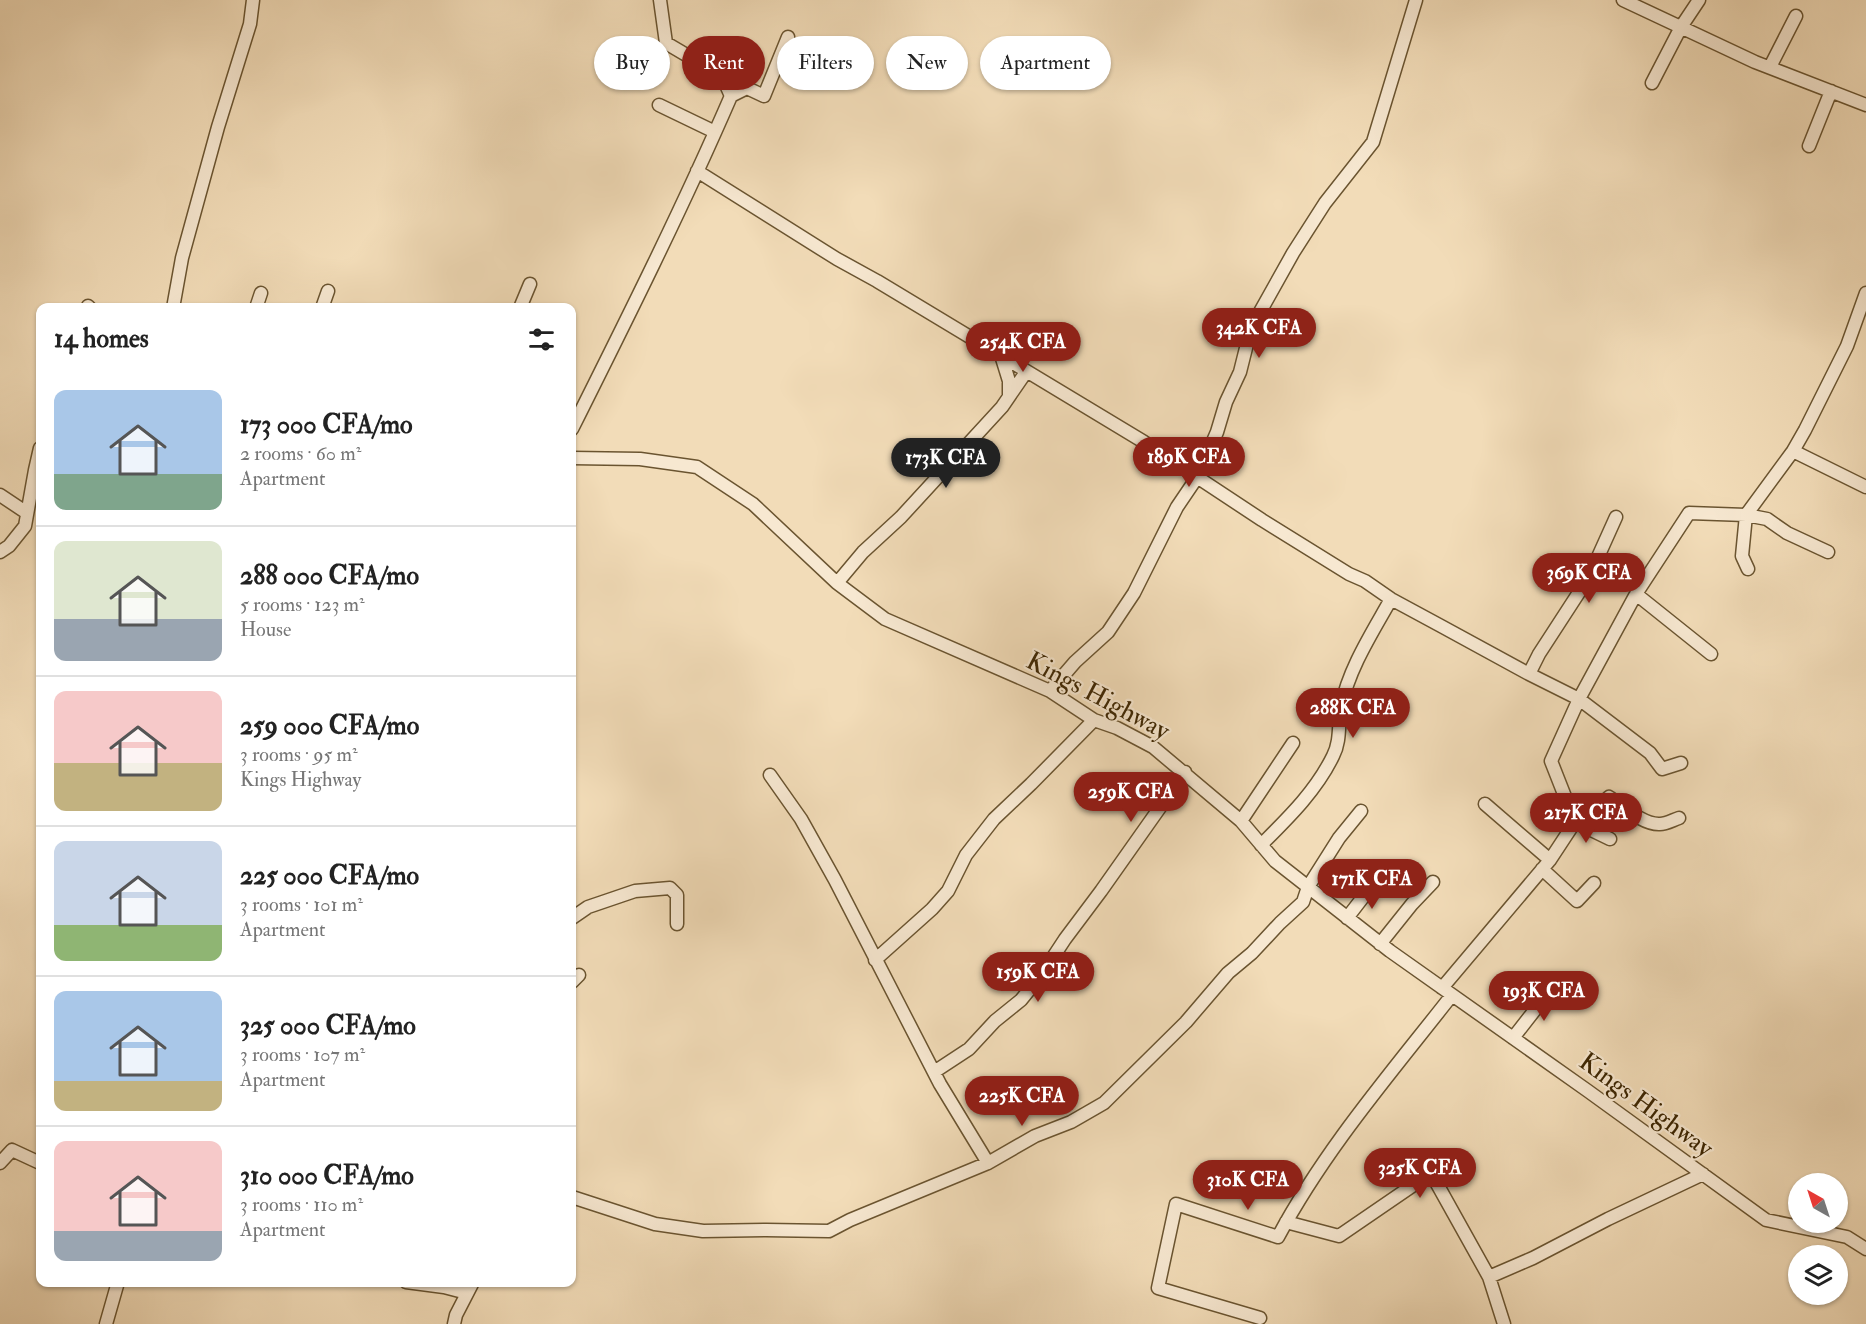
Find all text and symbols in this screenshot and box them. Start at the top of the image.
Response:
chip: Buy [594,36,670,90]
chip: Rent [682,36,765,90]
chip: Filters [777,36,874,90]
chip: New [886,36,968,90]
chip: Apartment [980,36,1111,90]
pin: 342K CFA [1197,308,1321,359]
text: 342K CFA [1216,315,1302,340]
pin: 254K CFA [961,322,1085,373]
text: 14 homes [54,323,149,355]
icon: filters [525,323,558,356]
text: 254K CFA [980,329,1066,354]
text: 173 000 CFA/mo [240,409,413,441]
icon: home [102,414,174,486]
pin: 189K CFA [1127,437,1251,488]
pin: 173K CFA [884,438,1008,489]
text: 2 rooms · 60 m² [240,441,361,466]
text: 189K CFA [1147,444,1231,469]
text: 173K CFA [905,445,987,470]
text: Apartment [240,466,325,491]
pin: 369K CFA [1527,553,1651,604]
text: 288 000 CFA/mo [240,560,419,592]
text: 369K CFA [1546,560,1632,585]
icon: home [102,565,174,637]
text: 5 rooms · 123 m² [240,592,365,617]
text: House [240,617,291,642]
street label: Kings Highway [1021,645,1176,747]
pin: 288K CFA [1291,688,1415,739]
text: 288K CFA [1310,695,1396,720]
text: 259 000 CFA/mo [240,710,419,742]
icon: home [102,715,174,787]
text: 3 rooms · 95 m² [240,742,358,767]
text: Kings Highway [240,767,361,792]
pin: 259K CFA [1069,772,1193,823]
text: 259K CFA [1088,779,1174,804]
pin: 217K CFA [1524,793,1648,844]
text: 217K CFA [1544,800,1628,825]
pin: 171K CFA [1310,859,1434,910]
text: 225 000 CFA/mo [240,860,419,892]
icon: home [102,865,174,937]
text: 171K CFA [1332,866,1412,891]
text: 3 rooms · 101 m² [240,892,363,917]
text: Apartment [240,917,325,942]
pin: 159K CFA [976,952,1100,1003]
text: 159K CFA [996,959,1080,984]
pin: 193K CFA [1482,971,1606,1022]
text: 193K CFA [1503,978,1585,1003]
text: 325 000 CFA/mo [240,1010,416,1042]
icon: home [102,1015,174,1087]
text: 3 rooms · 107 m² [240,1042,365,1067]
street label: Kings Highway [1573,1046,1720,1165]
text: Apartment [240,1067,325,1092]
pin: 225K CFA [960,1076,1084,1127]
text: 225K CFA [979,1083,1065,1108]
pin: 325K CFA [1358,1148,1482,1199]
text: 325K CFA [1378,1155,1462,1180]
text: 310 000 CFA/mo [240,1160,414,1192]
pin: 310K CFA [1186,1160,1310,1211]
icon: home [102,1165,174,1237]
text: 310K CFA [1207,1167,1289,1192]
north arrow [1788,1173,1848,1233]
map controls [1788,1173,1848,1305]
text: 3 rooms · 110 m² [240,1192,363,1217]
text: Apartment [240,1217,325,1242]
button: layers [1788,1245,1848,1305]

